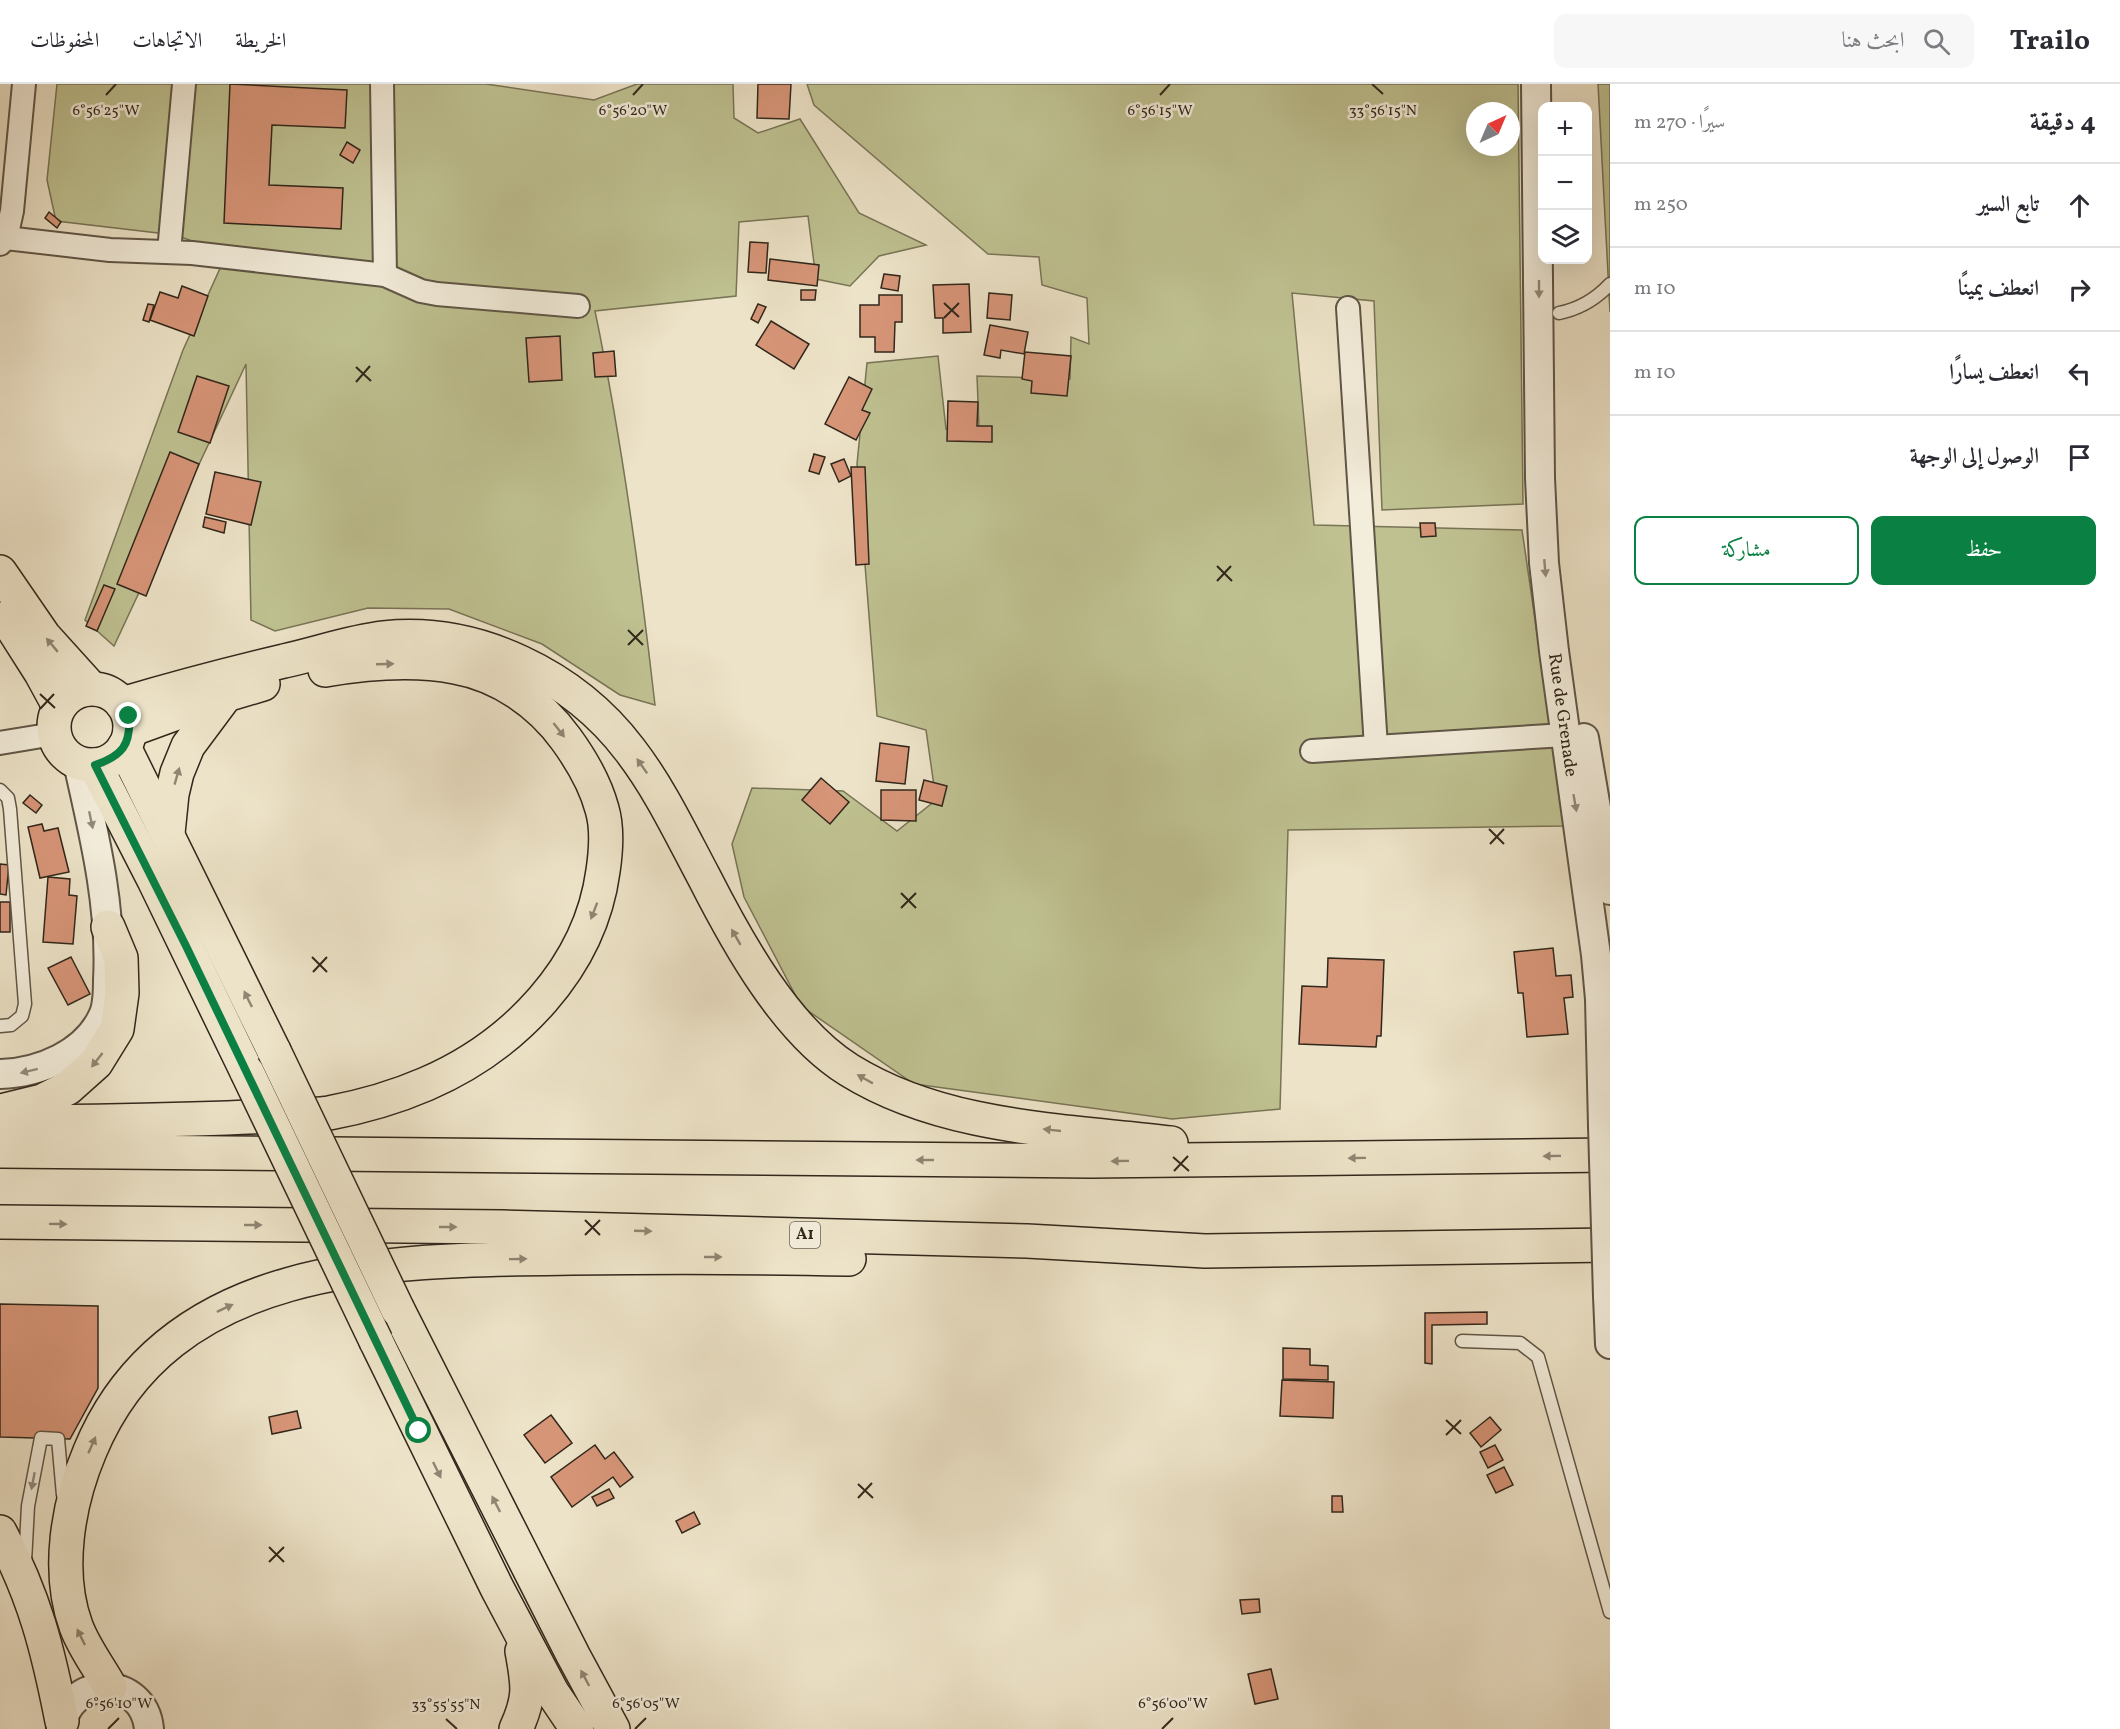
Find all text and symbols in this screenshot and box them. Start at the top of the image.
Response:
search box [1554,14,1974,68]
text: Trailo [2010,22,2090,61]
icon: search [1920,25,1953,58]
text: ابحث هنا [1841,26,1905,57]
text: المحفوظات [30,27,99,56]
text: الاتجاهات [132,27,202,56]
text: الخريطة [235,27,286,56]
text: 6°56'25"W [72,101,140,122]
text: 6°56'20"W [599,101,667,122]
text: 6°56'15"W [1128,101,1192,122]
text: 33°56'15"N [1349,101,1417,122]
north arrow [1466,102,1520,156]
map controls [1538,102,1592,264]
button: + [1538,102,1592,156]
text: 4 دقيقة [2030,105,2096,141]
text: سيرًا · 270 m [1634,109,1725,137]
button: − [1538,156,1592,210]
icon: ahead [2063,189,2096,222]
text: تابع السير [1977,190,2039,221]
text: 250 m [1634,191,1688,219]
button: layers [1538,210,1592,264]
icon: right [2063,273,2096,306]
text: انعطف يمينًا [1958,274,2039,305]
text: 10 m [1634,275,1675,303]
one-way arrow [1534,280,1544,299]
icon: left [2063,357,2096,390]
text: انعطف يسارًا [1949,358,2039,389]
text: 10 m [1634,359,1675,387]
icon: arrive [2063,441,2096,474]
text: الوصول إلى الوجهة [1910,442,2039,473]
button: مشاركة [1634,516,1859,585]
button: حفظ [1871,516,2096,585]
one-way arrow [1540,559,1550,578]
one-way arrow [45,637,58,653]
street label: Rue de Grenade [1541,652,1583,778]
one-way arrow [375,660,394,669]
route end [115,702,141,728]
one-way arrow [553,722,566,738]
one-way arrow [636,759,648,775]
one-way arrow [173,767,182,785]
one-way arrow [1571,794,1580,813]
one-way arrow [87,811,96,830]
one-way arrow [589,902,598,920]
one-way arrow [730,929,741,945]
one-way arrow [244,990,253,1007]
one-way arrow [90,1052,103,1068]
one-way arrow [20,1066,38,1076]
one-way arrow [857,1074,874,1084]
one-way arrow [1043,1125,1062,1134]
one-way arrow [1542,1151,1561,1161]
one-way arrow [1347,1153,1366,1163]
one-way arrow [915,1155,934,1165]
one-way arrow [1110,1156,1129,1166]
one-way arrow [49,1219,68,1229]
one-way arrow [244,1220,263,1230]
one-way arrow [439,1222,458,1232]
road number: A1 [790,1222,820,1248]
one-way arrow [634,1226,653,1235]
one-way arrow [704,1252,723,1262]
one-way arrow [509,1254,528,1264]
one-way arrow [216,1303,233,1312]
route start [405,1417,431,1443]
one-way arrow [87,1435,97,1453]
one-way arrow [433,1461,442,1478]
one-way arrow [28,1472,37,1491]
one-way arrow [492,1496,501,1513]
one-way arrow [76,1628,86,1645]
one-way arrow [580,1669,590,1686]
text: 6°56'10"W [86,1694,152,1715]
text: 6°56'05"W [612,1694,680,1715]
text: 6°56'00"W [1138,1694,1208,1715]
text: 33°55'55"N [411,1695,481,1716]

